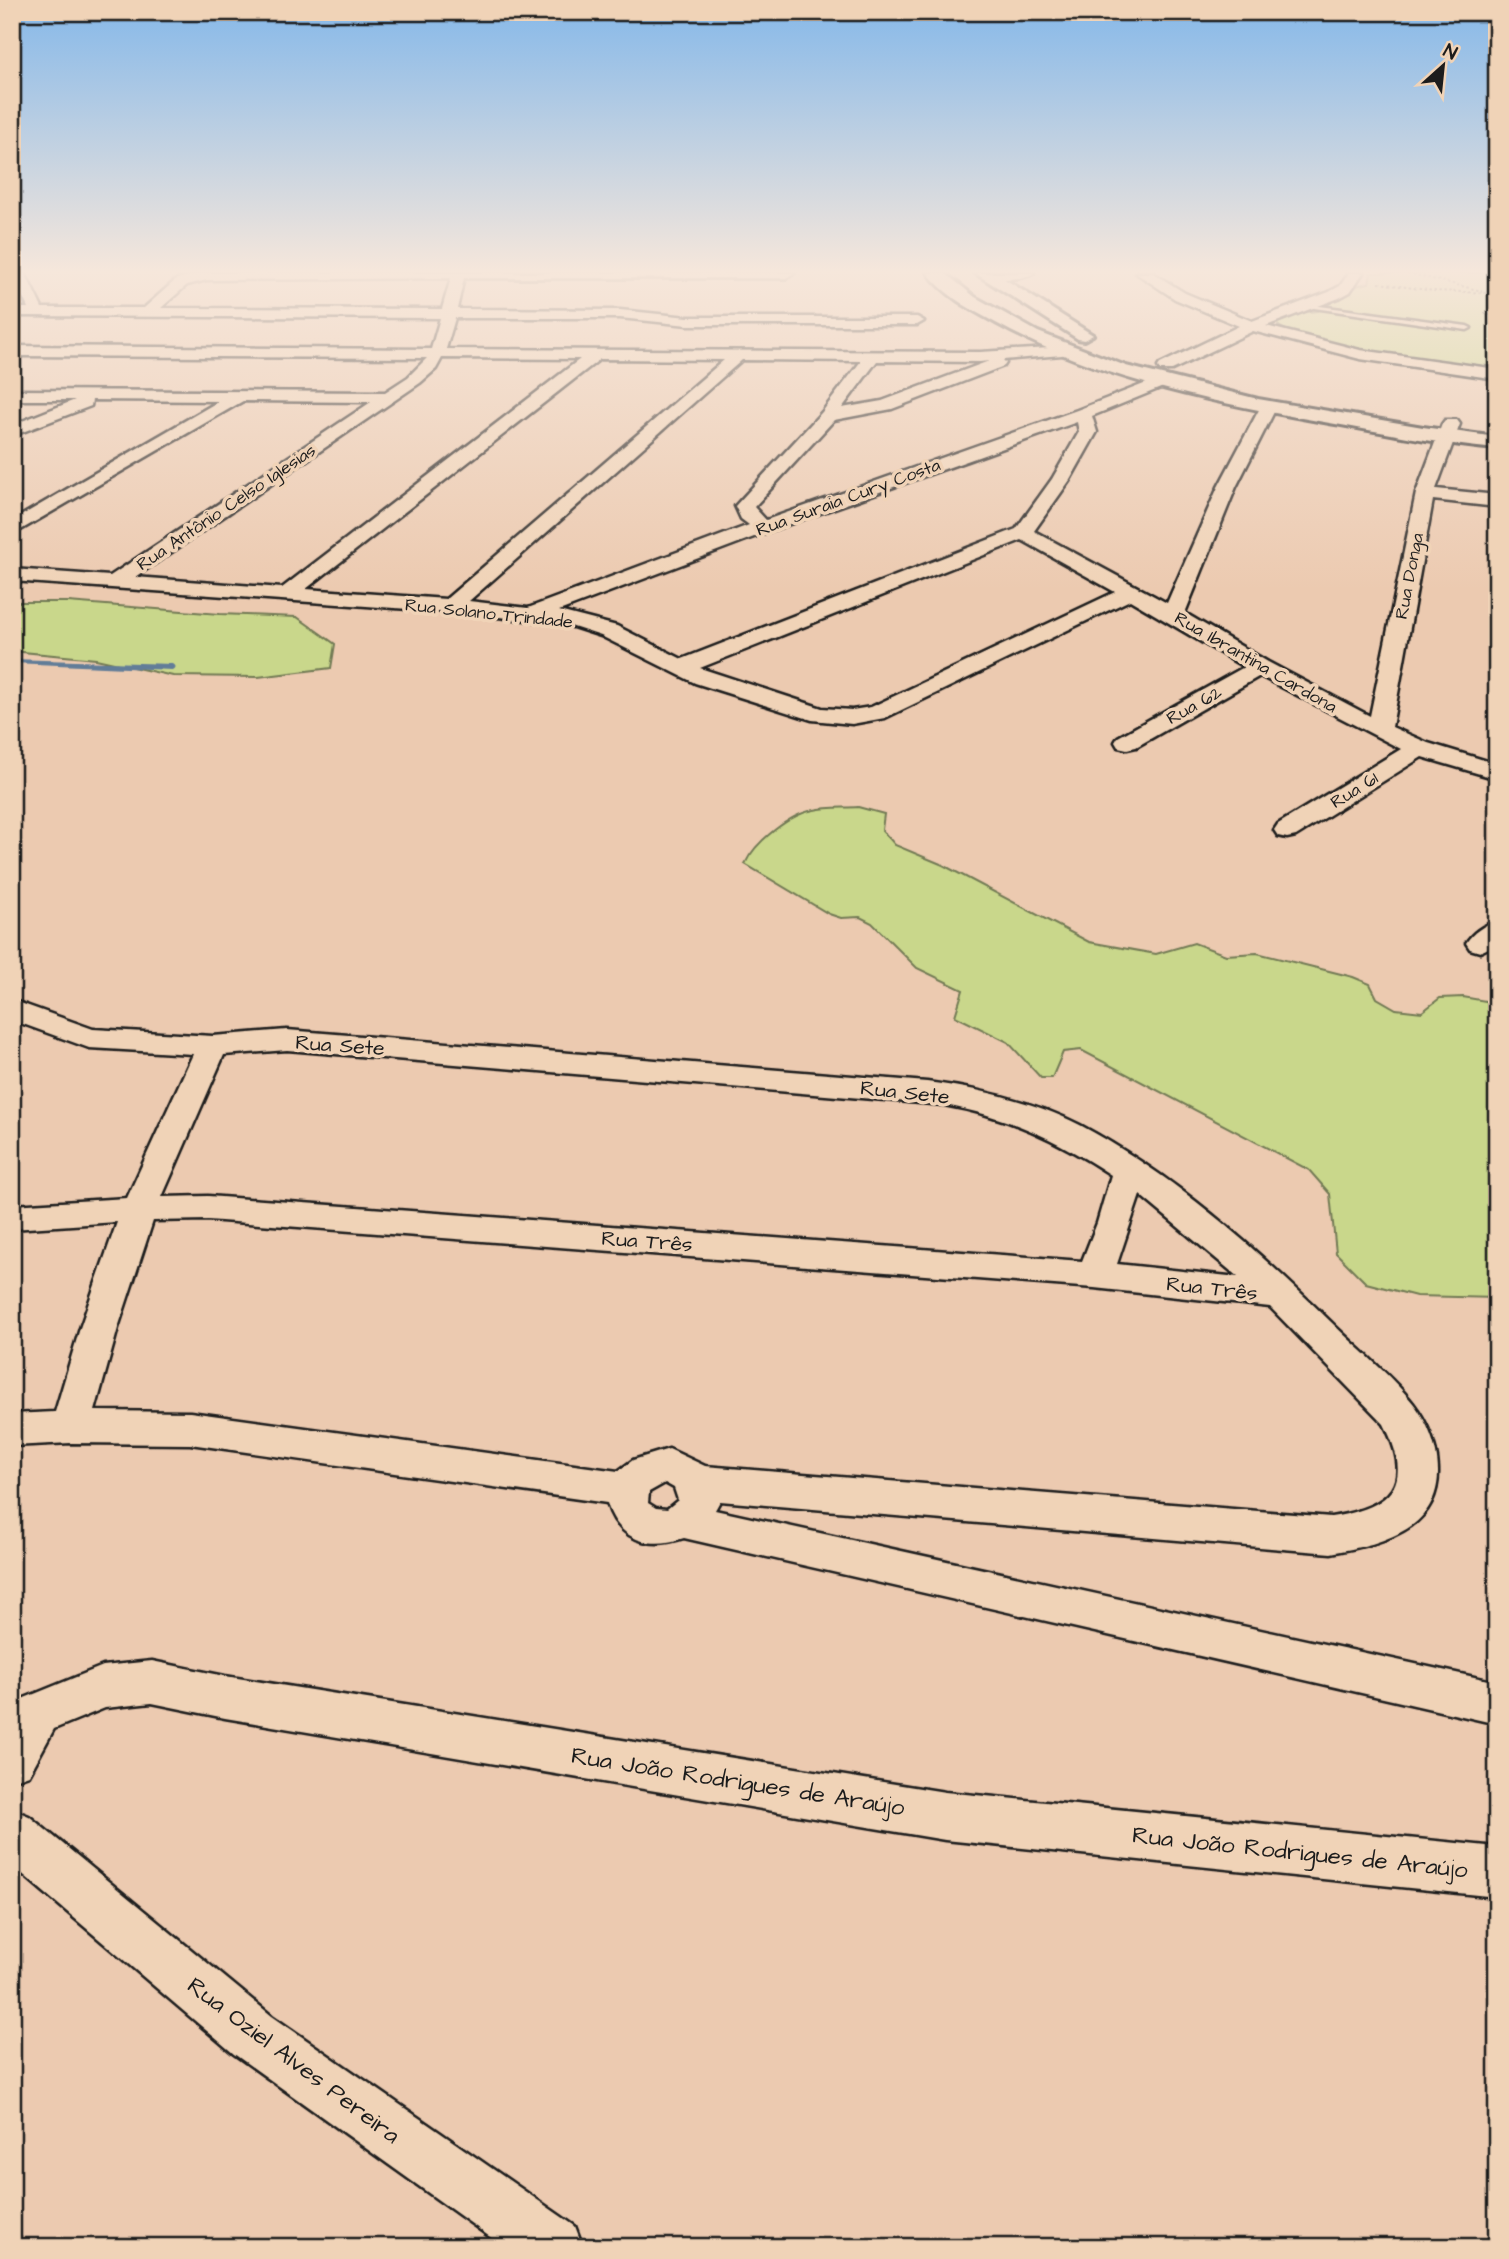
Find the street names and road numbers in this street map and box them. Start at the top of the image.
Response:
street label: Rua Antônio Celso Iglesias [132,438,322,578]
street label: Rua Suraia Cury Costa [753,452,944,543]
street label: Rua Donga [1389,531,1431,622]
street label: Rua Solano Trindade [404,592,574,635]
street label: Rua Ibrantina Cardona [1170,606,1342,719]
street label: Rua 62 [1162,680,1227,731]
street label: Rua 61 [1326,766,1383,815]
street label: Rua Sete [294,1028,386,1063]
street label: Rua Sete [859,1073,951,1112]
street label: Rua Três [600,1224,694,1259]
street label: Rua Três [1165,1269,1259,1308]
street label: Rua João Rodrigues de Araújo [568,1739,908,1826]
street label: Rua João Rodrigues de Araújo [1130,1818,1470,1889]
street label: Rua Oziel Alves Pereira [180,1969,407,2152]

